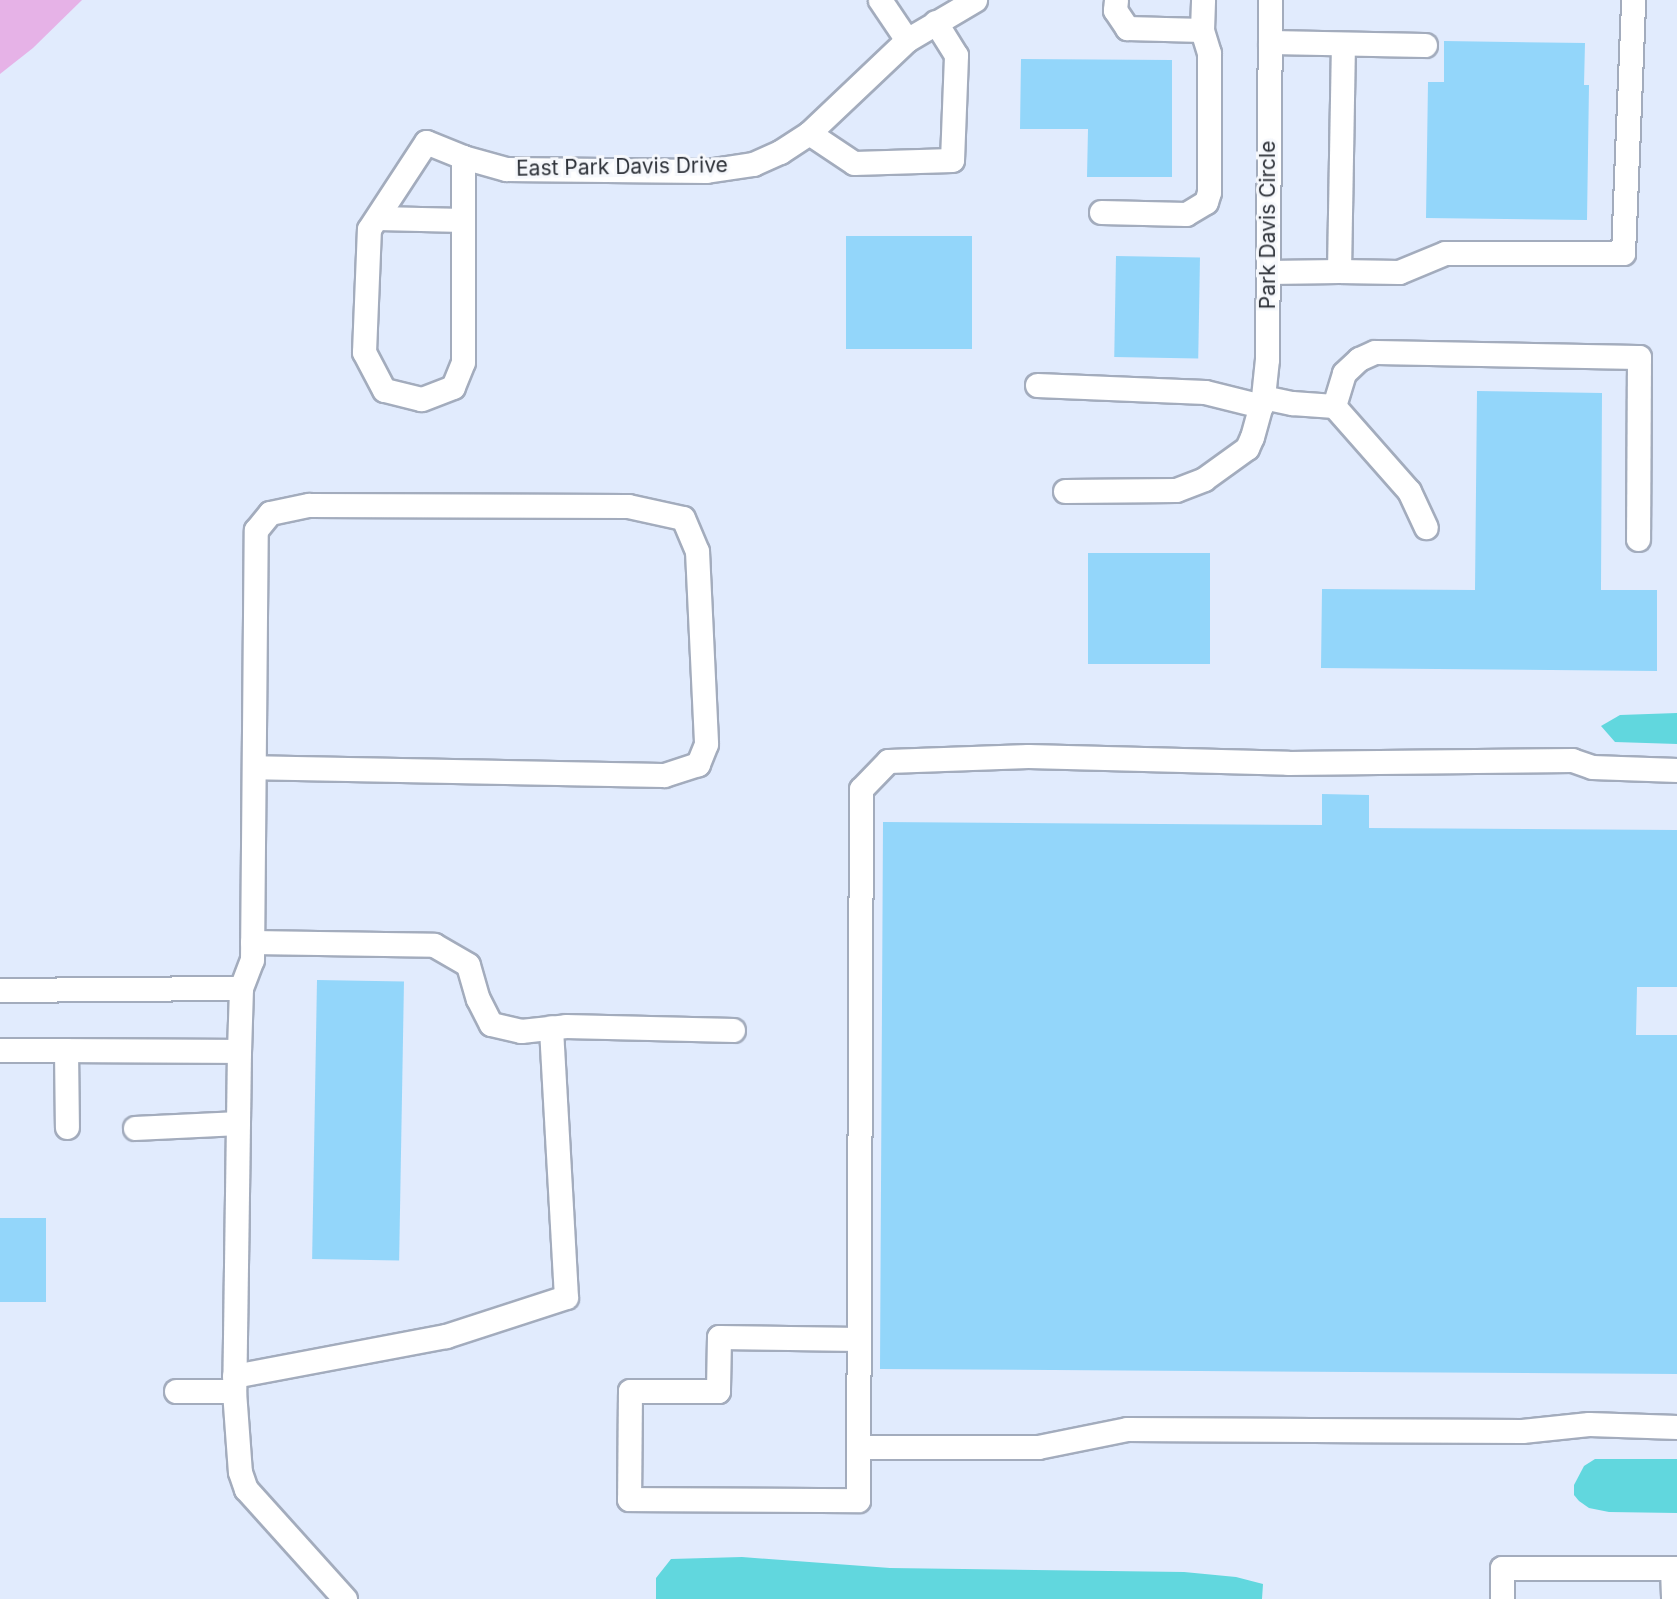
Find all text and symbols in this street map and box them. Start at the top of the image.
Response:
street label: Park Davis Circle [1255,141,1281,309]
street label: East Park Davis Drive [516,153,728,181]

